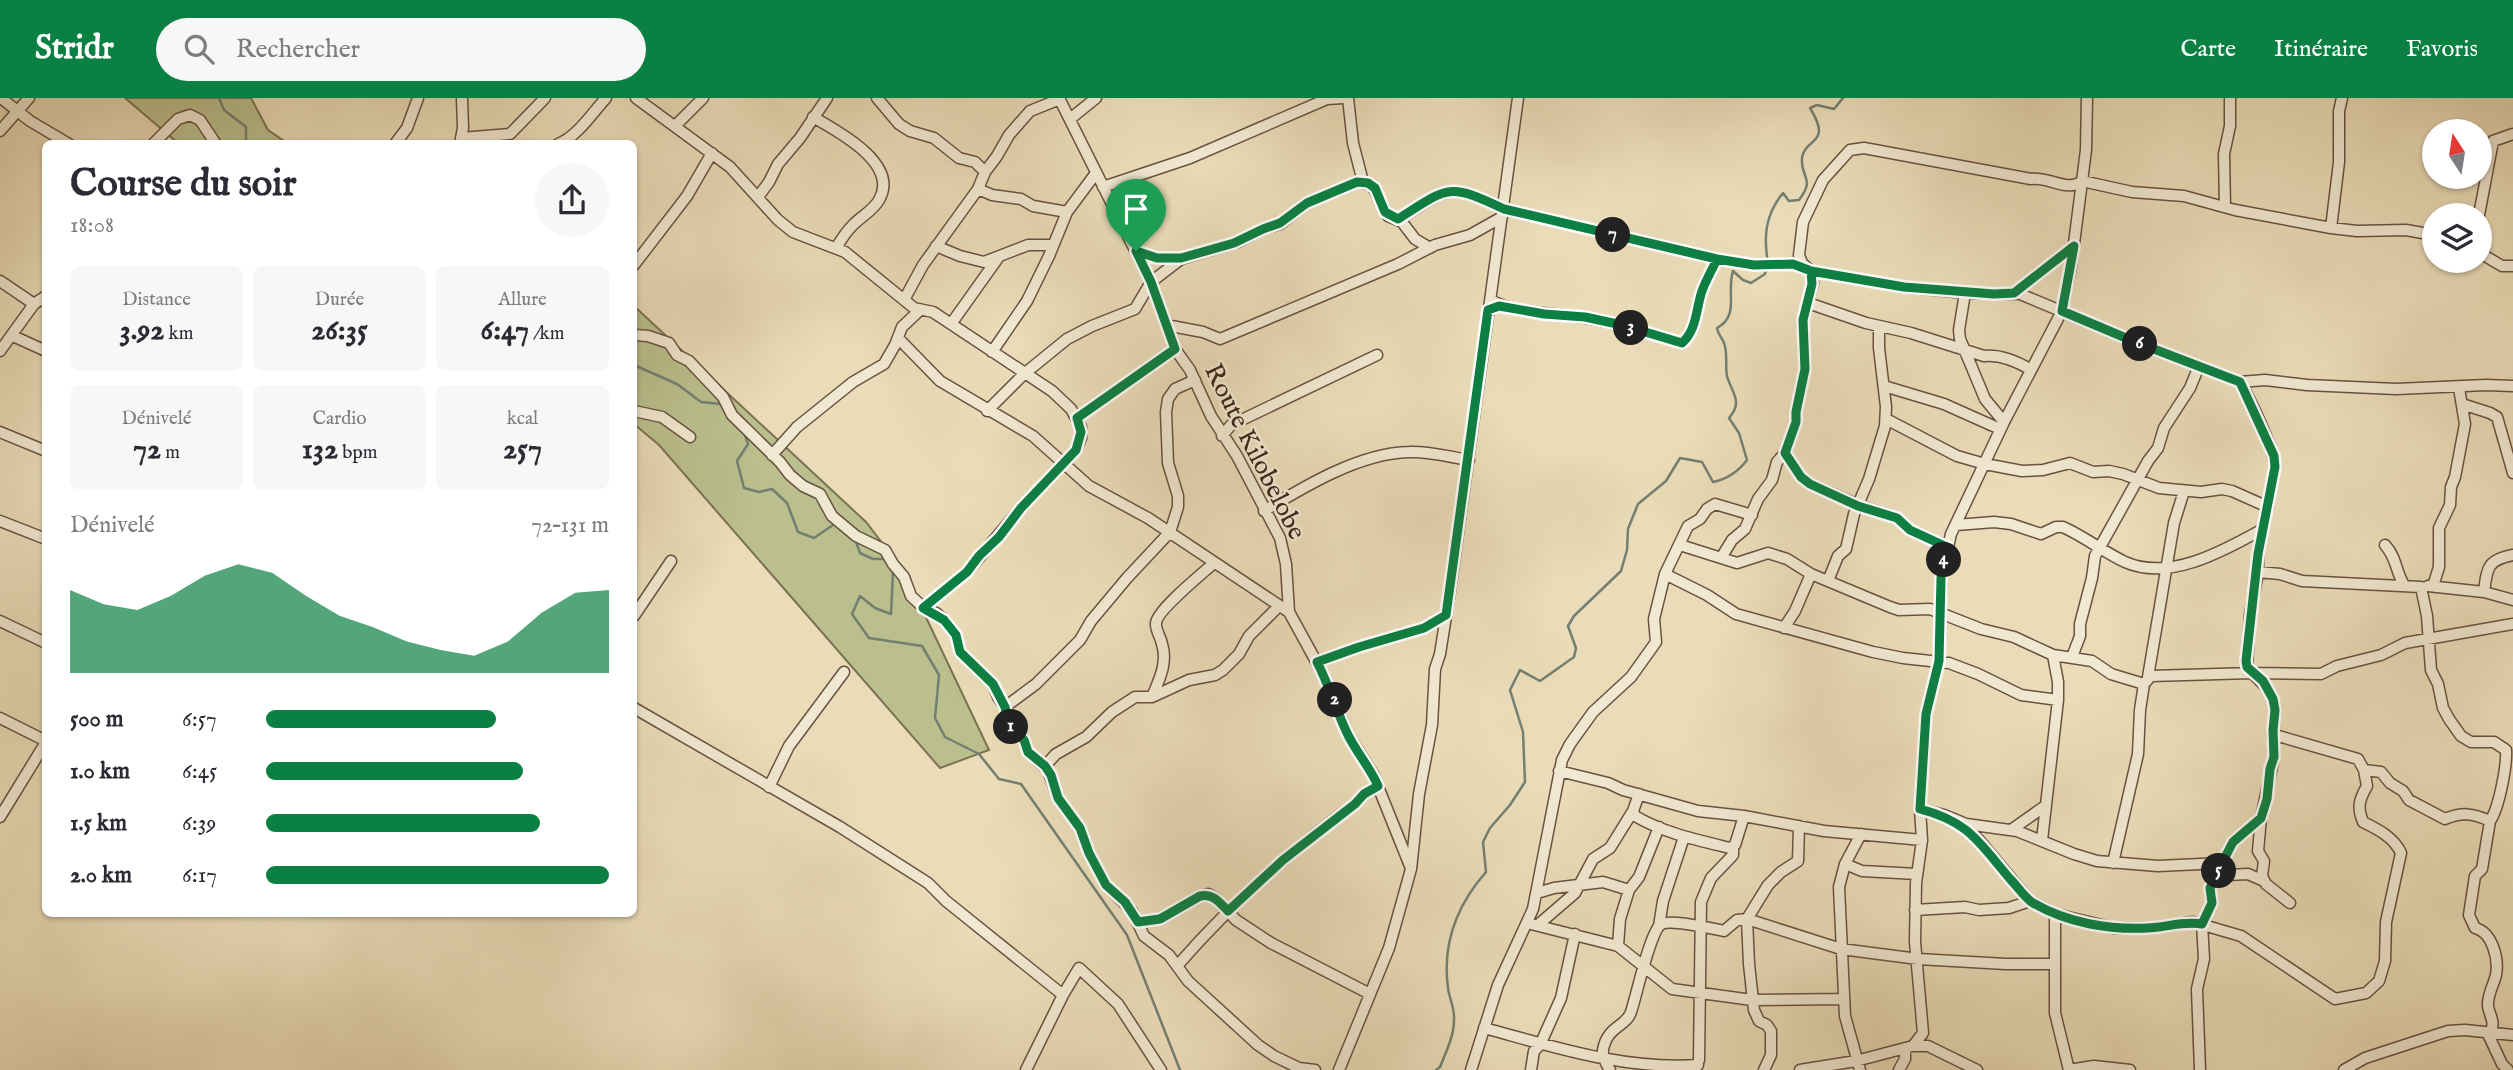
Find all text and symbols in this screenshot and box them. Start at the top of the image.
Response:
search box [156,18,646,81]
text: Stridr [35,28,114,70]
icon: search [180,30,218,68]
text: Rechercher [236,33,360,66]
text: Carte [2180,34,2236,65]
text: Itinéraire [2274,34,2368,65]
text: Favoris [2406,34,2478,65]
north arrow [2422,119,2492,189]
map controls [2422,119,2492,273]
text: Course du soir [70,161,296,209]
button: share [535,163,609,237]
pin [1106,179,1166,251]
icon: arrive [1117,190,1155,228]
button: layers [2422,203,2492,273]
text: 18:08 [70,211,114,240]
pin: 7 [1596,218,1630,252]
text: 7 [1608,222,1617,246]
text: Distance [122,288,191,312]
text: Durée [315,288,364,312]
text: Allure [498,288,547,312]
pin: 3 [1614,310,1648,345]
text: 3.92 [120,312,164,350]
text: 26:35 [311,312,368,350]
text: 6:47 [481,312,529,350]
text: 3 [1627,315,1634,339]
text: km [164,322,193,346]
text: /km [529,322,564,346]
pin: 6 [2122,327,2158,362]
text: 6 [2135,331,2144,355]
street label: Route Kilobelobe [1196,358,1313,545]
text: Dénivelé [122,407,191,431]
text: Cardio [312,407,367,431]
text: kcal [507,407,538,431]
text: 72 [133,431,161,469]
text: 132 [302,431,338,469]
text: 257 [503,431,542,469]
text: m [161,441,180,465]
text: bpm [338,441,377,465]
text: Dénivelé [70,511,155,540]
text: 72–131 m [531,511,609,540]
pin: 4 [1926,542,1962,578]
text: 4 [1939,547,1948,571]
pin: 2 [1318,682,1352,718]
text: 2 [1330,687,1339,711]
text: 500 m [70,705,124,734]
text: 6:57 [182,705,217,734]
pin: 1 [993,710,1028,744]
text: 1 [1007,714,1014,738]
text: 1.0 km [70,757,130,786]
text: 6:45 [182,757,217,786]
text: 1.5 km [70,809,127,838]
text: 6:39 [182,809,216,838]
pin: 5 [2202,854,2236,888]
text: 5 [2215,858,2222,882]
text: 2.0 km [70,861,132,890]
text: 6:17 [182,861,217,890]

